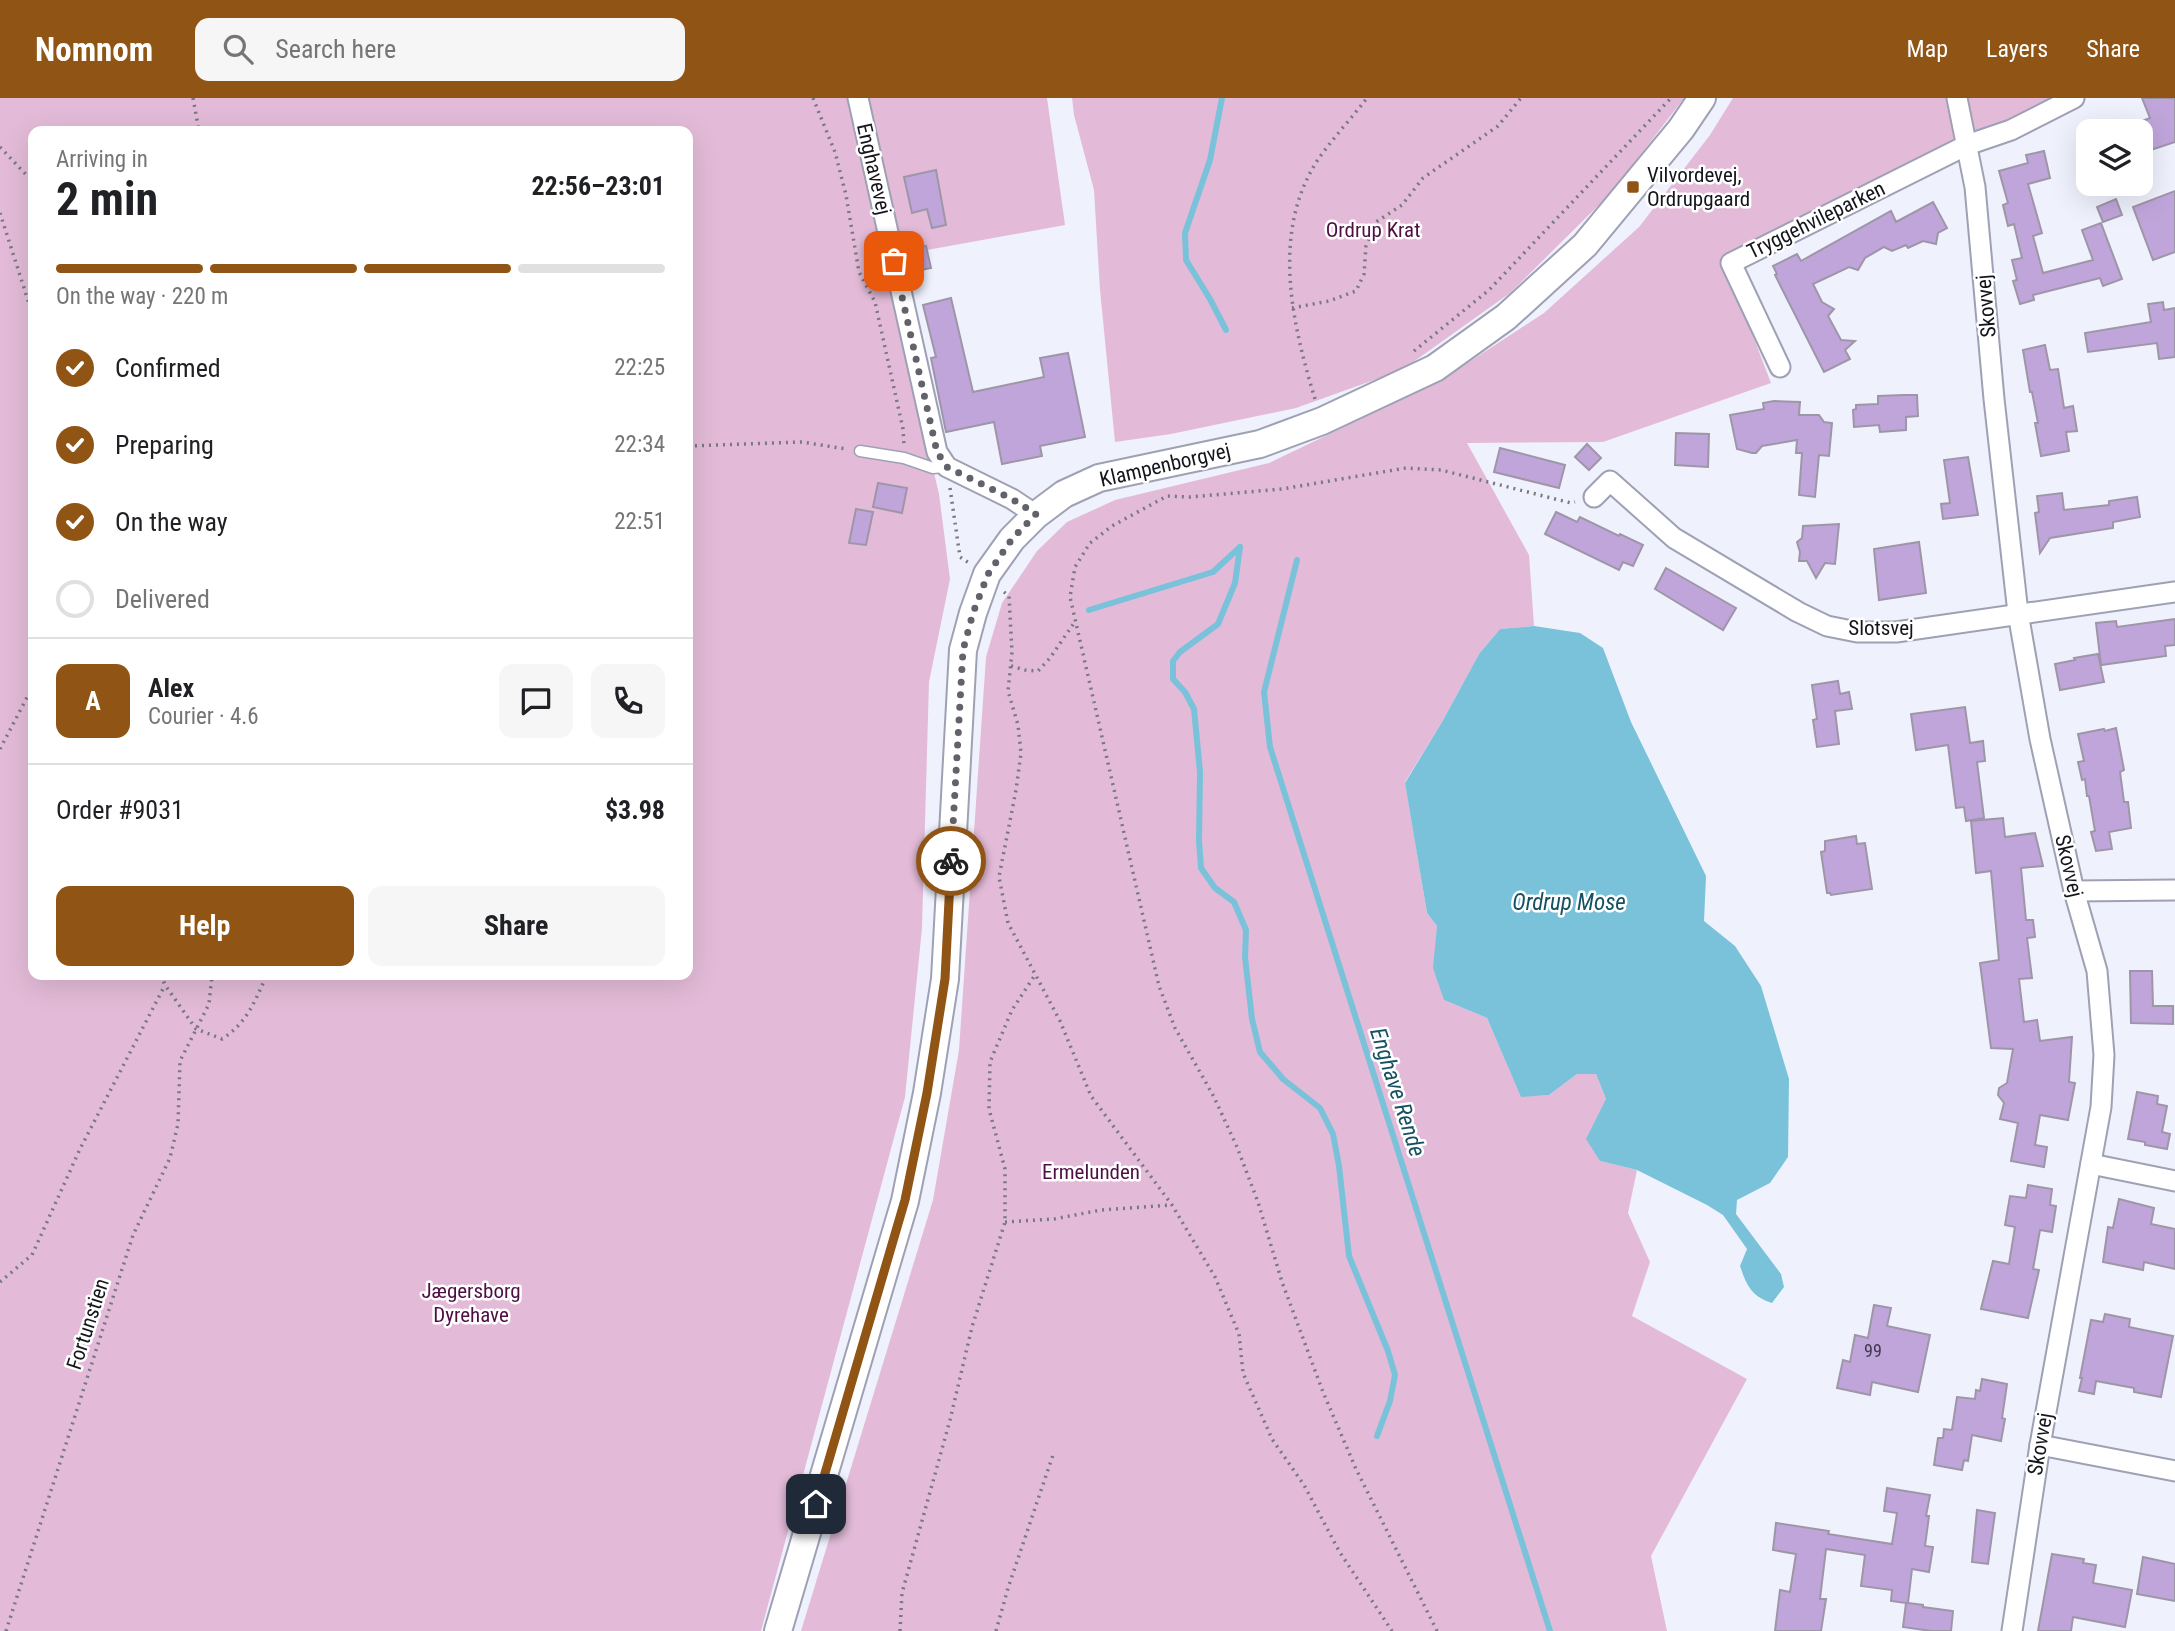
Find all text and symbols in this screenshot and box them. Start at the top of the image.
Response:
search box [195,18,685,81]
text: Nomnom [35,30,153,69]
icon: search [219,30,257,68]
text: Search here [275,34,396,64]
text: Map [1907,35,1948,63]
text: Layers [1986,35,2048,63]
text: Share [2086,35,2140,63]
map controls [2076,119,2153,196]
button: layers [2076,119,2153,196]
street label: Enghavevej [852,121,896,217]
text: Arriving in [56,146,148,173]
place label: Vilvordevej, Ordrupgaard [1647,163,1750,211]
text: 22:56–23:01 [531,171,665,201]
text: 2 min [56,172,158,226]
street label: Tryggehvileparken [1743,176,1889,264]
marker: Vilvordevej, Ordrupgaard [1625,179,1641,195]
park label: Ordrup Krat [1326,218,1420,242]
pin [864,231,924,291]
icon: bag [875,242,913,280]
street label: Skovvej [1971,274,2001,338]
text: On the way · 220 m [56,283,228,310]
icon: check [56,349,94,387]
text: Confirmed [115,353,221,383]
text: 22:25 [614,354,665,381]
icon: check [56,426,94,464]
text: Preparing [115,430,214,460]
text: 22:34 [614,431,665,458]
street label: Klampenborgvej [1097,438,1233,492]
icon: check [56,503,94,541]
text: On the way [115,507,228,537]
text: 22:51 [614,508,665,535]
text: Delivered [115,584,210,614]
street label: Slotsvej [1848,616,1914,640]
button: chat [499,664,573,738]
button: phone [591,664,665,738]
text: Alex [148,673,194,703]
text: A [85,686,101,716]
text: Courier · 4.6 [148,703,259,730]
text: Order #9031 [56,795,184,825]
text: $3.98 [605,795,665,825]
courier [916,826,986,896]
street label: Skovvej [2050,833,2088,899]
icon: bike [932,842,970,880]
button: Help [56,886,354,966]
button: Share [368,886,665,966]
water label: Ordrup Mose [1512,889,1626,916]
water label: Enghave Rende [1364,1024,1431,1160]
park label: Ermelunden [1042,1160,1140,1184]
street label: Fortunstien [62,1275,114,1373]
park label: Jægersborg Dyrehave [421,1279,521,1327]
house number: 99 [1864,1340,1882,1361]
street label: Skovvej [2023,1411,2057,1477]
pin [786,1474,846,1534]
icon: home [797,1485,835,1523]

